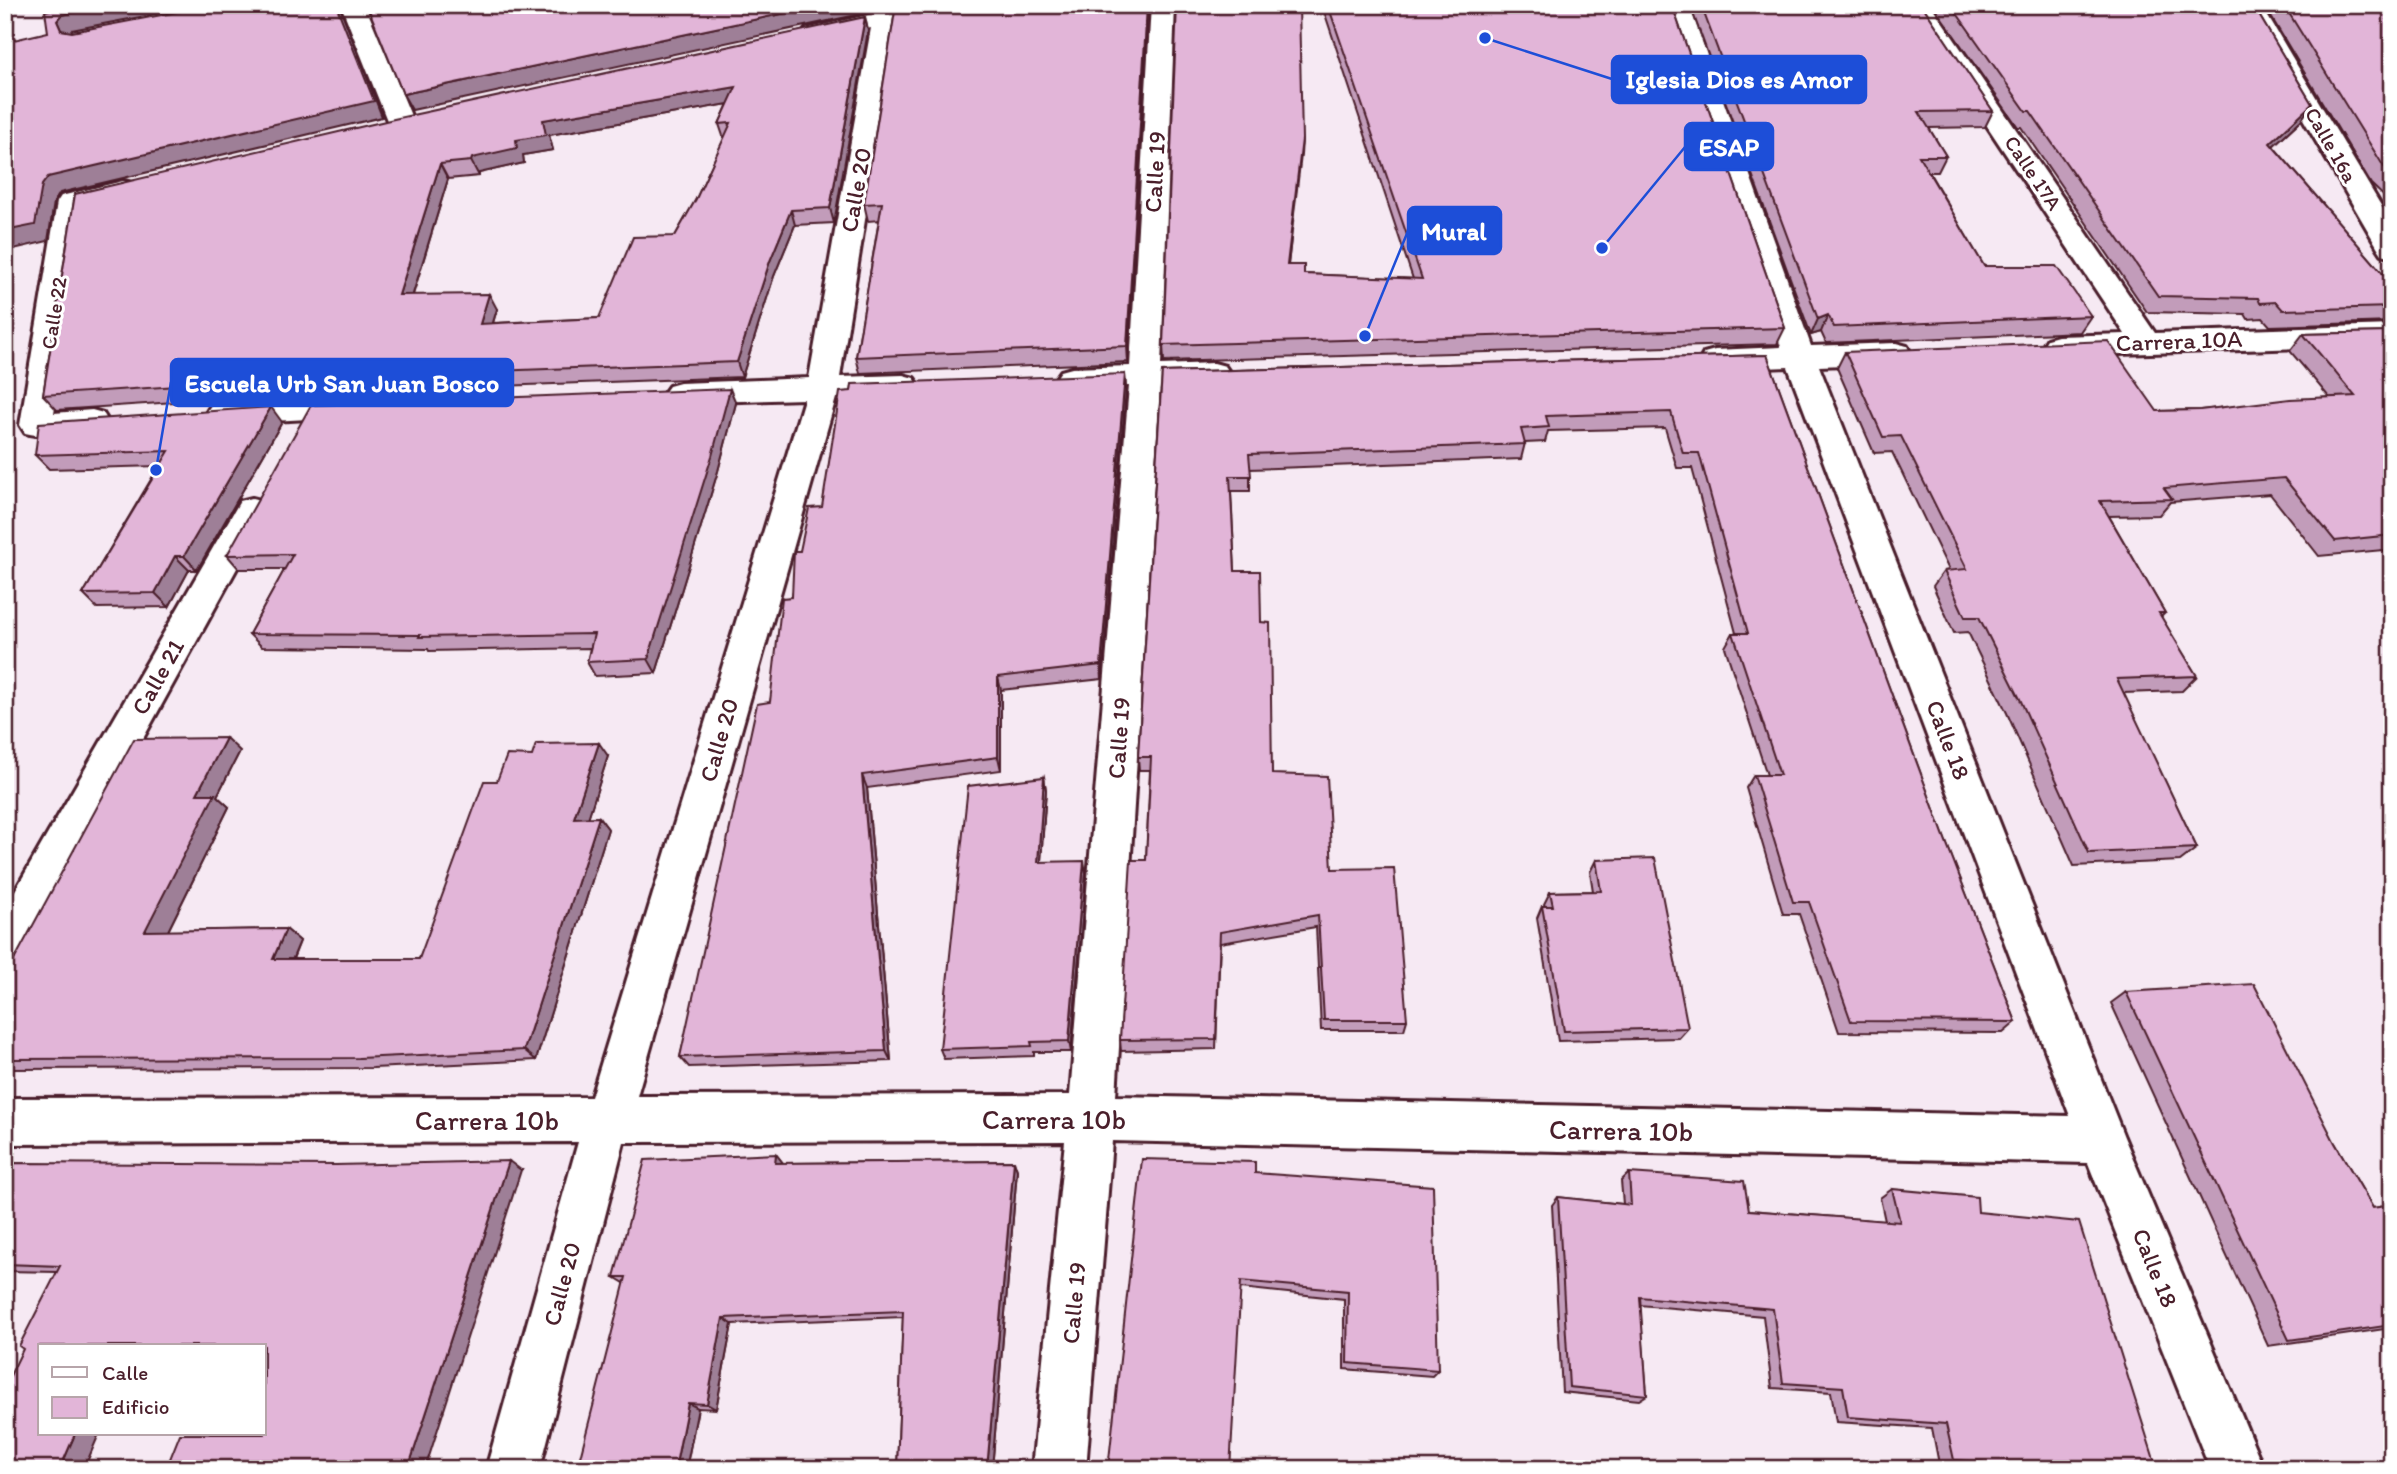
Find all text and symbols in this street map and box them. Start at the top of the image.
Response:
callout: Iglesia Dios es Amor [1612,56,1866,103]
text: Iglesia Dios es Amor [1625,63,1853,95]
street label: Calle 16a [2300,103,2363,187]
callout: ESAP [1685,123,1773,170]
street label: Calle 19 [1138,130,1171,214]
text: ESAP [1699,131,1759,163]
street label: Calle 17A [1999,131,2068,215]
street label: Calle 20 [834,145,877,235]
callout: Mural [1408,207,1501,254]
text: Mural [1421,215,1487,247]
street label: Calle 22 [35,275,72,351]
street label: Carrera 10A [2115,324,2243,357]
callout: Escuela Urb San Juan Bosco [171,359,513,406]
text: Escuela Urb San Juan Bosco [185,367,499,399]
street label: Calle 21 [125,634,190,720]
street label: Calle 20 [693,695,744,785]
street label: Calle 19 [1101,696,1136,780]
street label: Calle 18 [1920,696,1977,784]
street label: Carrera 10b [982,1102,1126,1136]
street label: Carrera 10b [415,1103,559,1137]
street label: Carrera 10b [1549,1112,1693,1148]
street label: Calle 18 [2127,1224,2184,1312]
street label: Calle 20 [536,1239,587,1329]
street label: Calle 19 [1055,1261,1092,1345]
legend [38,1344,266,1436]
text: Calle [102,1360,148,1385]
text: Edificio [102,1394,170,1419]

